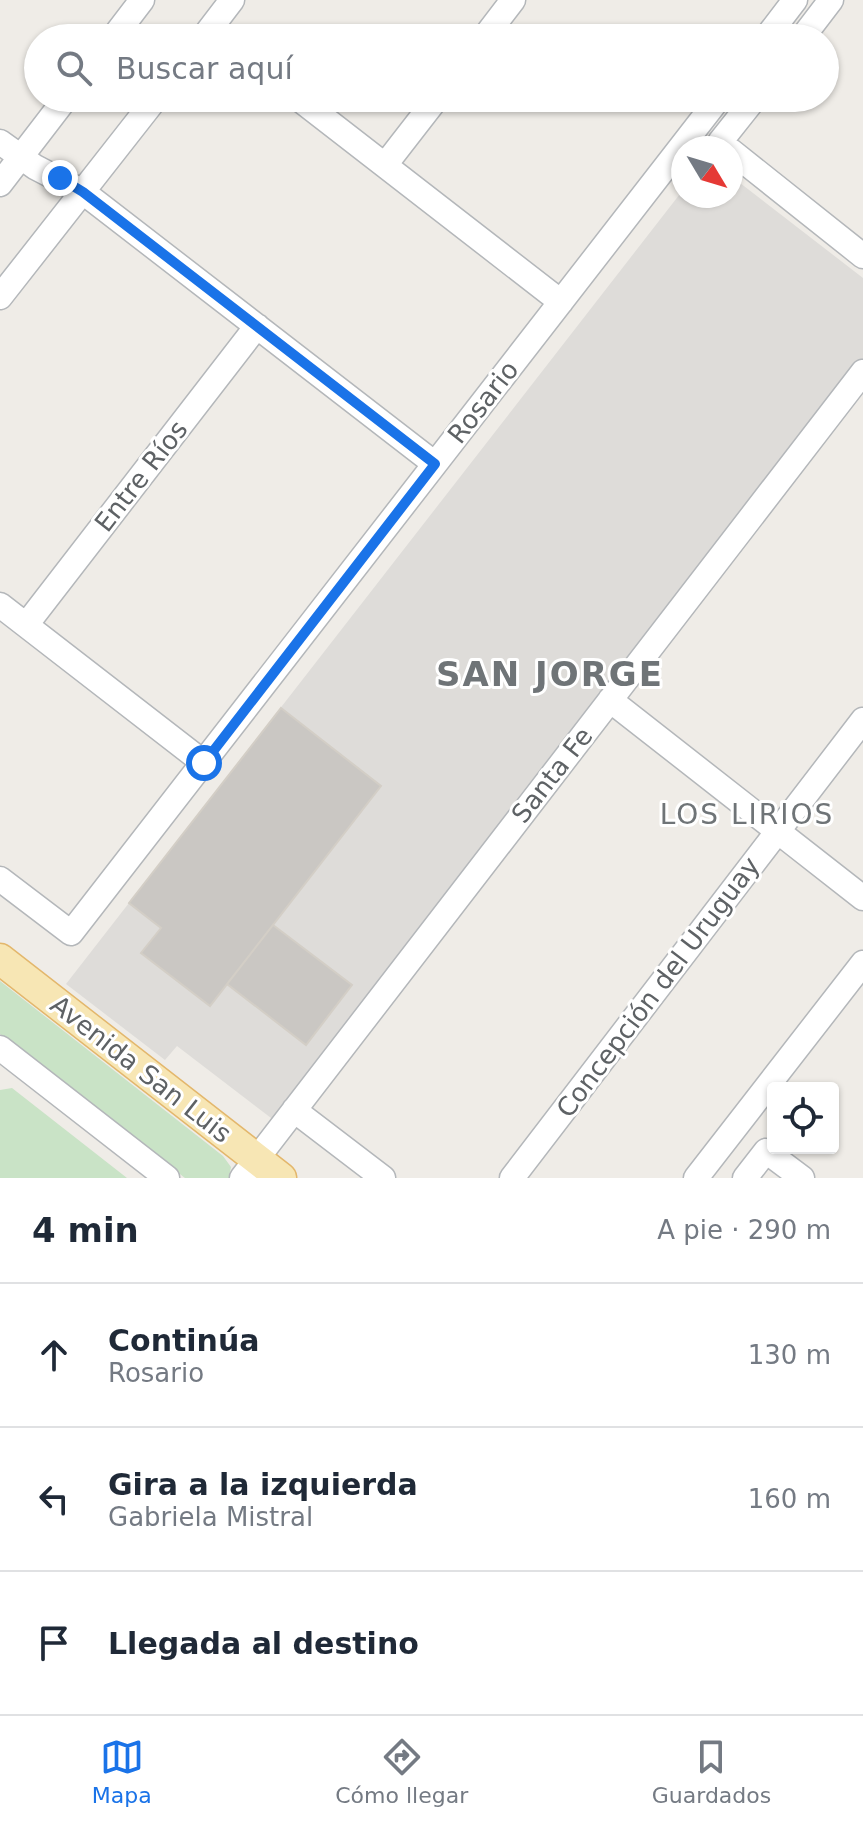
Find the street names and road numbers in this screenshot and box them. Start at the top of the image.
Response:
street label: Rosario [442,355,524,449]
street label: Entre Ríos [88,415,194,537]
street label: Santa Fe [505,721,599,829]
street label: Concepción del Uruguay [550,851,766,1123]
street label: Avenida San Luis [45,989,237,1149]

